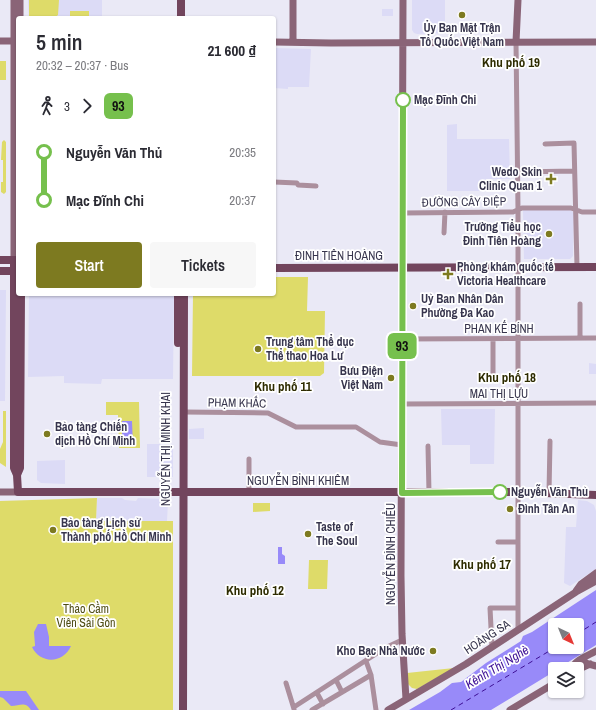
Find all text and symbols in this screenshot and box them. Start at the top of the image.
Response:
marker: Ủy Ban Mặt Trận Tổ Quốc Việt Nam [457,10,467,20]
place label: Ủy Ban Mặt Trận Tổ Quốc Việt Nam [420,20,504,50]
text: 5 min [36,27,82,57]
text: 21 600 ₫ [207,40,256,61]
district label: Khu phố 19 [482,54,540,71]
text: 20:32 – 20:37 · Bus [36,57,128,74]
marker: Mạc Đĩnh Chi [395,92,411,108]
place label: Mạc Đĩnh Chi [414,92,477,108]
icon: walk [36,95,58,117]
icon: forward [76,95,98,117]
text: 93 [112,97,125,115]
text: 3 [64,98,70,115]
text: Nguyễn Văn Thủ [66,142,162,163]
text: 20:35 [229,144,256,161]
place label: Wedo Skin Clinic Quan 1 [479,164,543,194]
marker: Wedo Skin Clinic Quan 1 [545,173,557,185]
text: Mạc Đĩnh Chi [66,190,144,211]
text: 20:37 [229,192,256,209]
street label: ĐƯỜNG CÂY ĐIỆP [422,193,507,211]
place label: Trường Tiểu học Đinh Tiên Hoàng [463,219,542,249]
marker: Trường Tiểu học Đinh Tiên Hoàng [544,229,554,239]
button: Start [36,242,142,288]
button: Tickets [150,242,256,288]
street label: ĐINH TIÊN HOÀNG [295,248,383,264]
place label: Phòng khám quốc tế Victoria Healthcare [457,259,554,289]
marker: Phòng khám quốc tế Victoria Healthcare [442,268,454,280]
place label: Uỷ Ban Nhân Dân Phường Đa Kao [421,291,504,321]
marker: Uỷ Ban Nhân Dân Phường Đa Kao [408,301,418,311]
street label: PHAN KẾ BÍNH [464,319,534,337]
line badge: 93 [384,333,420,359]
place label: Trung tâm Thể dục Thể thao Hoa Lư [266,334,355,364]
text: 93 [396,337,408,355]
marker: Trung tâm Thể dục Thể thao Hoa Lư [253,344,263,354]
place label: Bưu Điện Việt Nam [340,363,383,393]
district label: Khu phố 18 [478,369,536,386]
marker: Bưu Điện Việt Nam [386,373,396,383]
district label: Khu phố 11 [254,378,312,395]
street label: MAI THỊ LỰU [470,386,528,402]
street label: NGUYỄN THỊ MINH KHAI [157,392,174,506]
street label: PHẠM KHẮC [208,392,266,412]
place label: Bảo tàng Chiến dịch Hồ Chí Minh [55,419,135,449]
marker: Bảo tàng Chiến dịch Hồ Chí Minh [42,429,52,439]
street label: NGUYỄN BỈNH KHIÊM [247,472,349,489]
marker: Nguyễn Văn Thủ [492,484,508,500]
place label: Nguyễn Văn Thủ [511,484,588,500]
place label: Đình Tân An [518,501,575,517]
street label: NGUYỄN ĐÌNH CHIỂU [382,503,399,605]
marker: Đình Tân An [505,504,515,514]
place label: Bảo tàng Lịch sử Thành phố Hồ Chí Minh [61,515,171,545]
place label: Taste of The Soul [316,519,358,549]
marker: Bảo tàng Lịch sử Thành phố Hồ Chí Minh [48,525,58,535]
marker: Taste of The Soul [303,529,313,539]
district label: Khu phố 17 [453,556,511,573]
district label: Khu phố 12 [226,582,284,599]
park label: Thảo Cầm Viên Sài Gòn [57,601,115,631]
street label: HOÀNG SA [461,616,514,658]
north arrow [548,618,584,654]
map controls [548,618,584,698]
water label: Kênh Thị Nghè [462,641,532,693]
place label: Kho Bạc Nhà Nước [336,643,426,659]
marker: Kho Bạc Nhà Nước [428,646,438,656]
button: layers [548,662,584,698]

